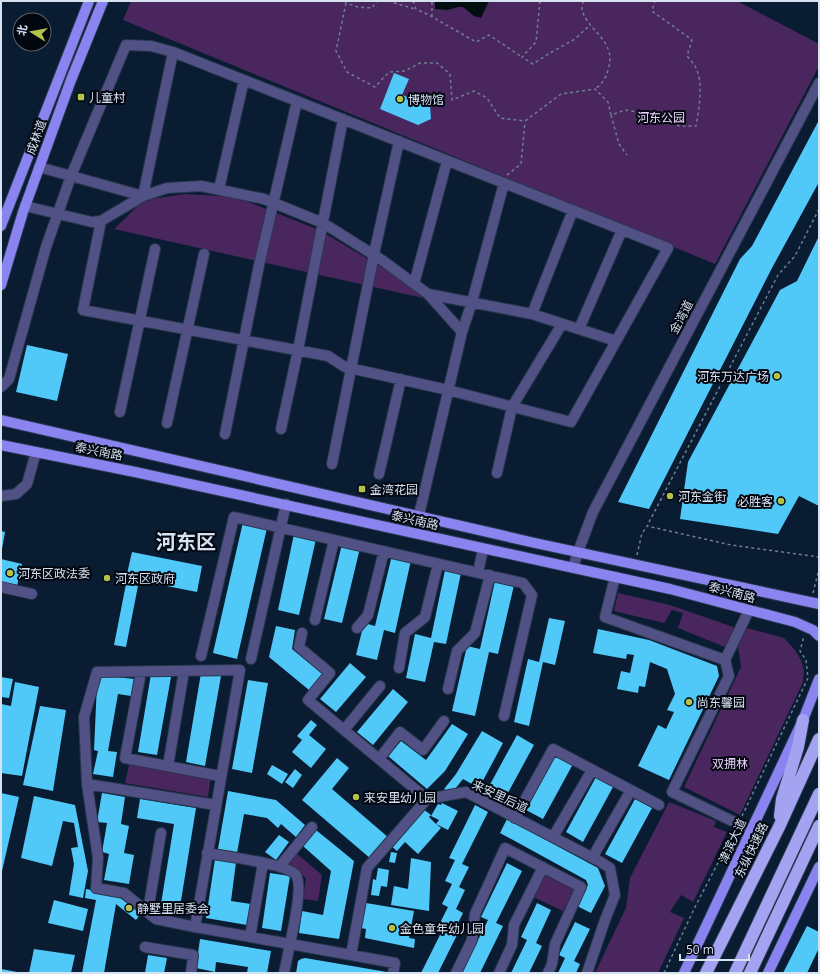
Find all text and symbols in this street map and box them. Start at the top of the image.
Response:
north arrow [12,12,52,52]
text: 北 [13,23,30,37]
place label: 儿童村 [89,89,126,106]
place label: 博物馆 [408,91,444,108]
marker: 儿童村 [76,92,86,102]
marker: 博物馆 [395,94,405,104]
park label: 河东公园 [637,109,685,126]
street label: 成林道 [22,117,50,157]
street label: 金湾道 [665,297,697,337]
place label: 河东万达广场 [697,368,769,385]
marker: 河东万达广场 [772,371,782,381]
street label: 泰兴南路 [74,438,124,464]
place label: 金湾花园 [370,481,418,498]
marker: 金湾花园 [357,484,367,494]
place label: 河东金街 [678,488,726,505]
marker: 河东金街 [665,491,675,501]
place label: 必胜客 [737,493,773,510]
marker: 必胜客 [776,496,786,506]
street label: 泰兴南路 [390,506,440,534]
district label: 河东区 [156,528,216,555]
place label: 河东区政法委 [18,565,90,582]
marker: 河东区政法委 [5,568,15,578]
place label: 河东区政府 [115,570,175,587]
marker: 河东区政府 [102,573,112,583]
street label: 泰兴南路 [707,578,757,606]
place label: 尚东馨园 [697,694,745,711]
marker: 尚东馨园 [684,697,694,707]
park label: 双拥林 [712,755,748,772]
street label: 来安里后道 [469,776,531,816]
place label: 来安里幼儿园 [364,789,436,806]
marker: 来安里幼儿园 [351,792,361,802]
street label: 津滨大道 [714,816,750,866]
street label: 东纵快速路 [730,819,772,881]
place label: 静墅里居委会 [137,900,209,917]
marker: 静墅里居委会 [124,903,134,913]
place label: 金色童年幼儿园 [400,920,484,937]
marker: 金色童年幼儿园 [387,923,397,933]
scale bar [680,936,749,962]
text: 50 m [686,941,714,958]

